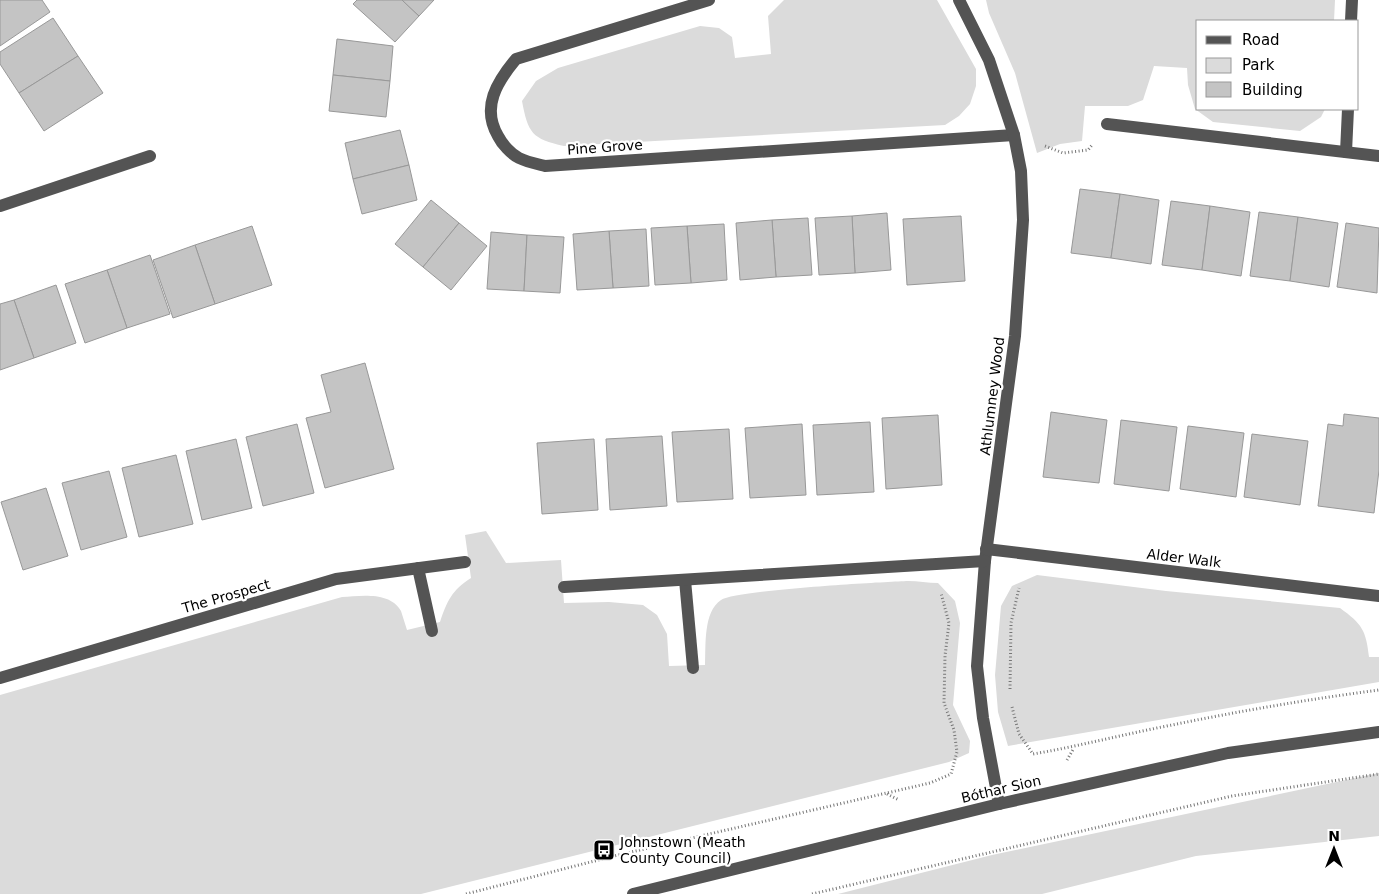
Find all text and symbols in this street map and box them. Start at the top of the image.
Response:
legend [1196,20,1359,110]
text: Road [1242,31,1280,49]
text: Park [1242,56,1275,74]
text: Building [1242,81,1303,99]
street label: Pine Grove [567,136,643,158]
street label: Athlumney Wood [977,336,1007,456]
street label: Alder Walk [1146,546,1223,571]
street label: The Prospect [179,576,272,616]
street label: Bóthar Sion [959,772,1043,806]
north arrow [1309,824,1359,874]
text: N [1328,828,1340,844]
place label: Johnstown (Meath County Council) [619,834,746,866]
bus stop icon: Johnstown (Meath County Council) [592,838,616,862]

